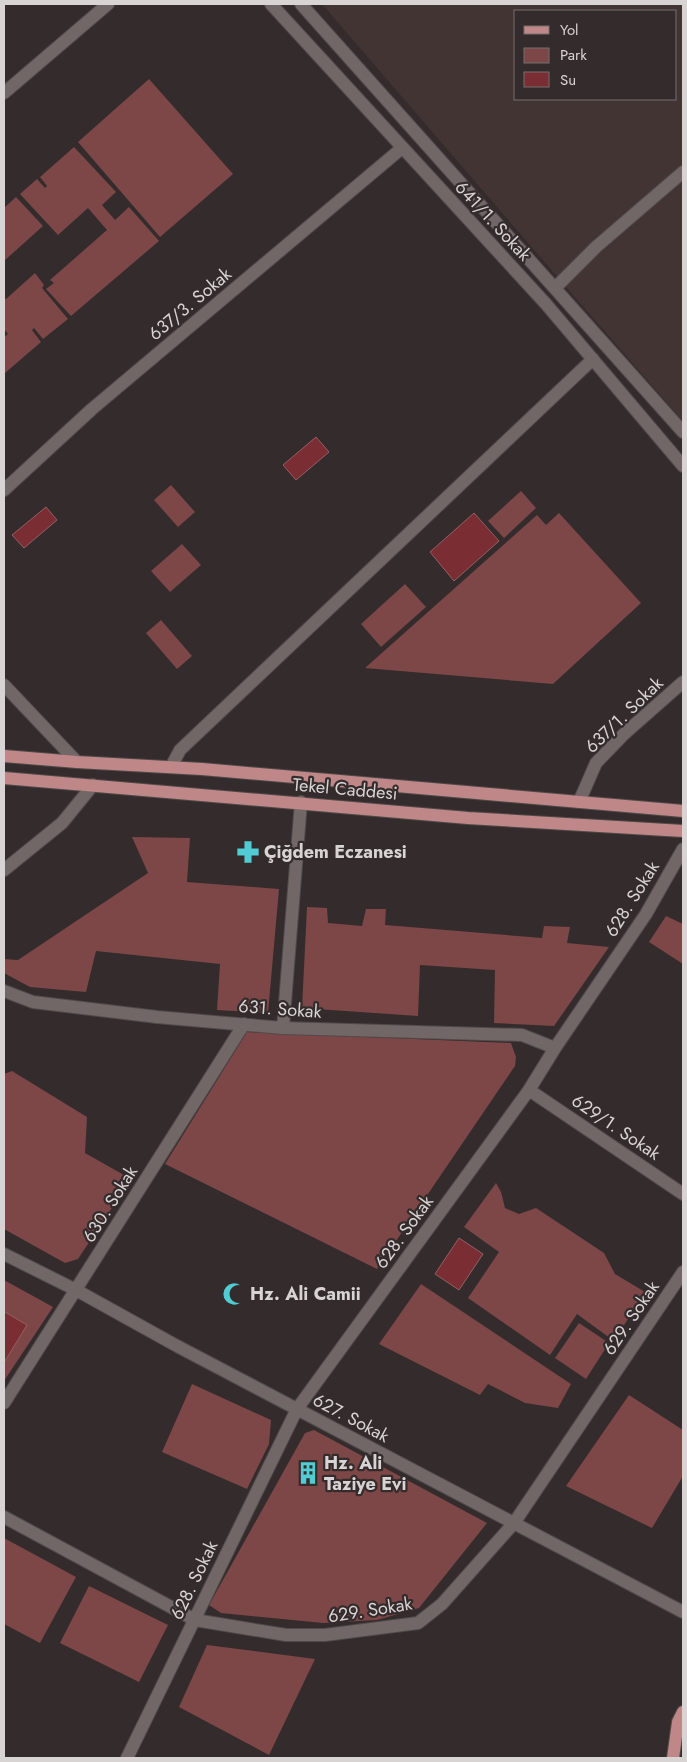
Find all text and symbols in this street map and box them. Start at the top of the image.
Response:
legend [514,10,677,100]
text: Yol [560,19,579,41]
text: Park [560,44,587,66]
text: Su [560,69,576,91]
street label: 641/1. Sokak [449,175,537,267]
street label: 637/3. Sokak [143,261,237,347]
street label: 637/1. Sokak [579,671,669,759]
street label: Tekel Caddesi [292,771,398,807]
pharmacy icon: Çiğdem Eczanesi [235,839,261,865]
place label: Çiğdem Eczanesi [264,839,407,865]
street label: 628. Sokak [598,856,666,942]
street label: 631. Sokak [238,993,323,1025]
street label: 629/1. Sokak [566,1088,666,1166]
street label: 630. Sokak [76,1161,144,1247]
street label: 628. Sokak [368,1190,440,1274]
street label: 629. Sokak [597,1276,666,1360]
mosque icon: Hz. Ali Camii [221,1281,247,1307]
place label: Hz. Ali Camii [250,1281,361,1307]
street label: 627. Sokak [308,1387,394,1449]
place label: Hz. Ali Taziye Evi [324,1450,407,1497]
building icon: Hz. Ali Taziye Evi [295,1460,321,1486]
street label: 628. Sokak [164,1536,224,1624]
street label: 629. Sokak [326,1591,414,1629]

